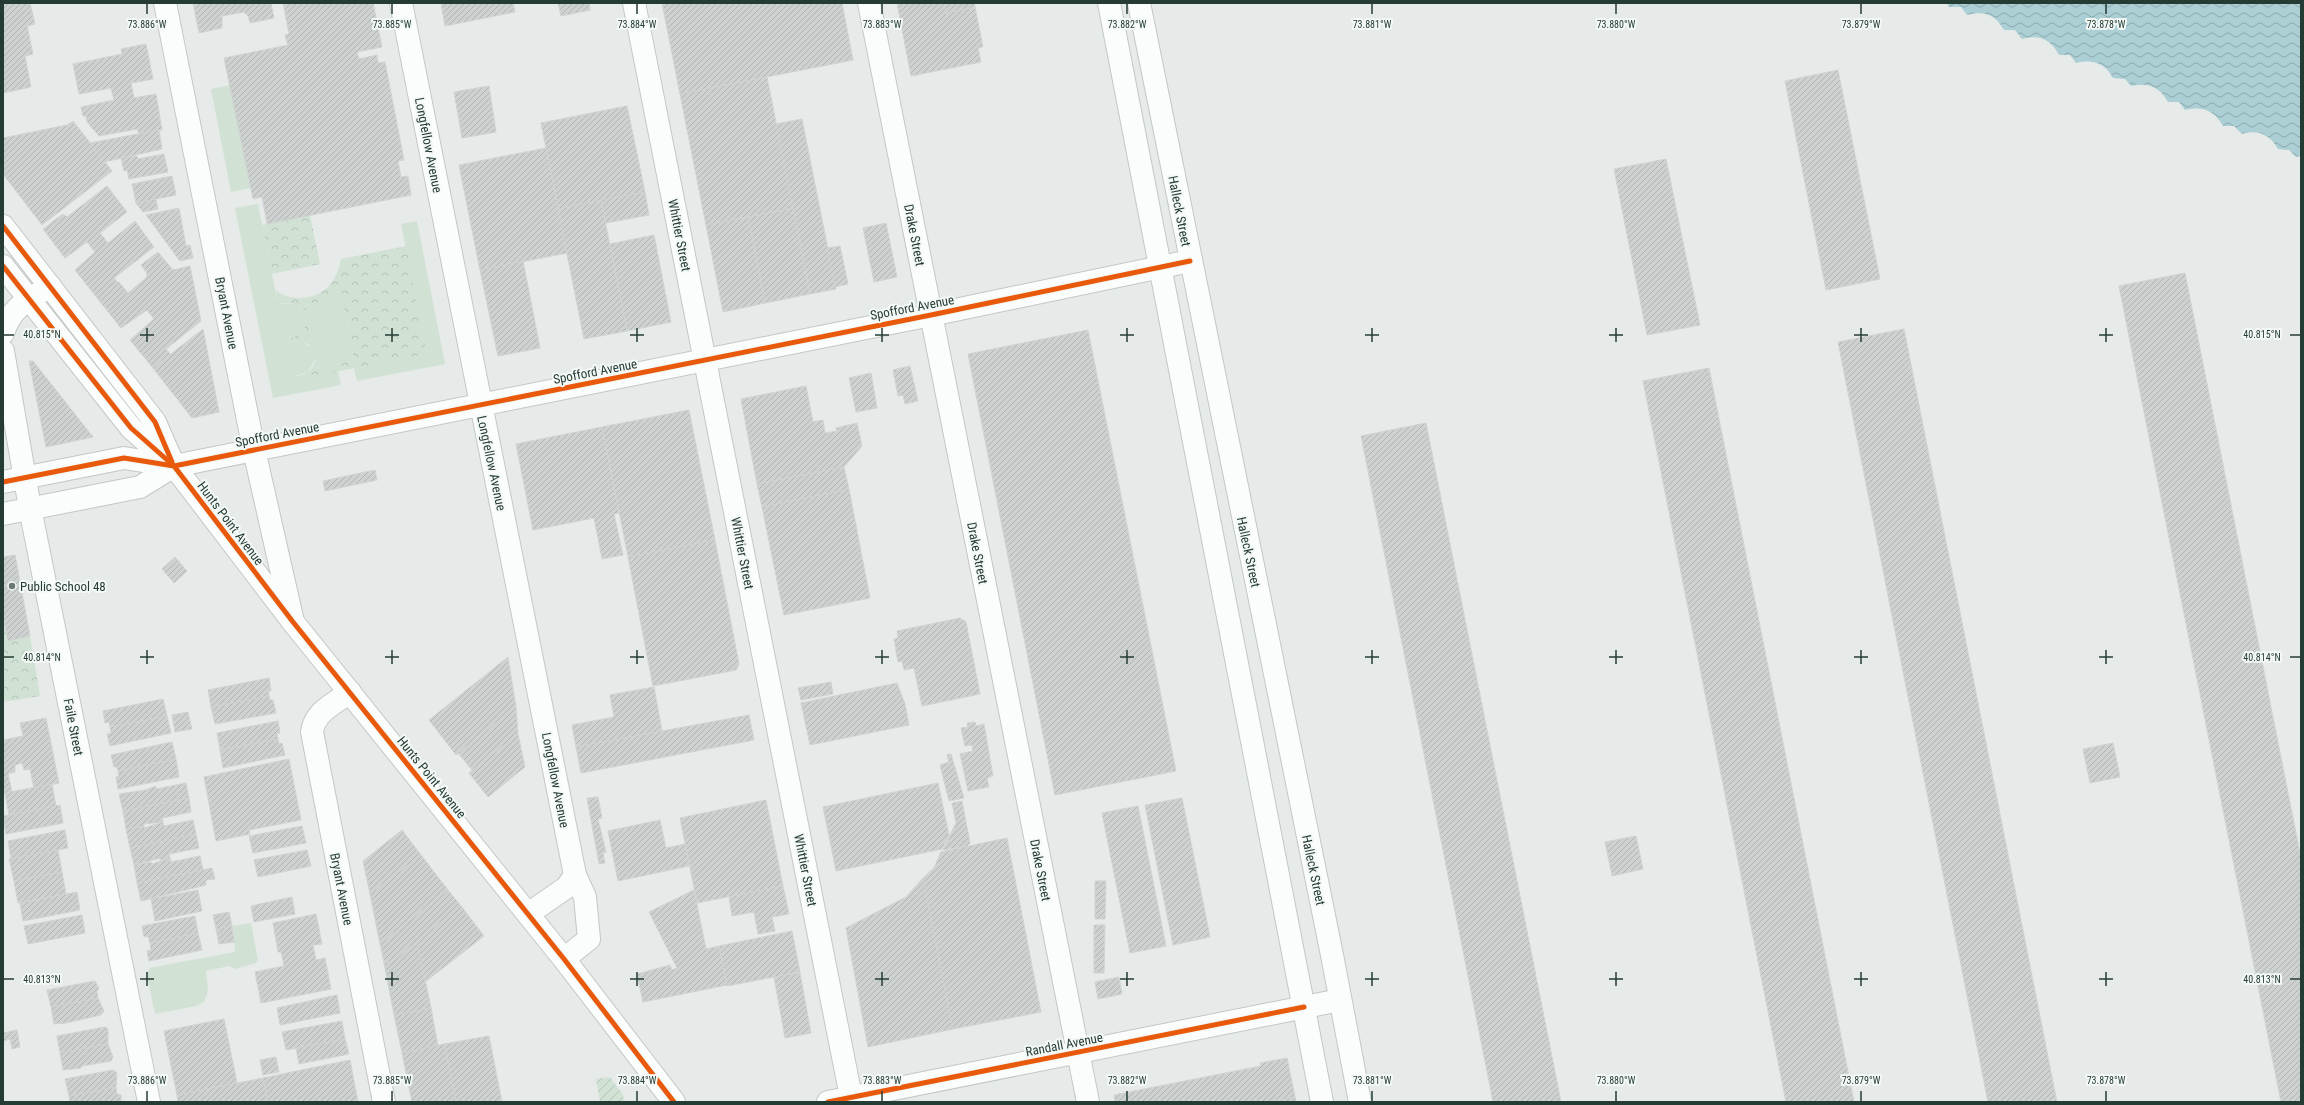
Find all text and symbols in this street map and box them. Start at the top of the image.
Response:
text: 73.886°W [128,19,167,30]
text: 73.885°W [373,19,412,30]
text: 73.884°W [618,19,657,30]
text: 73.883°W [863,19,902,30]
text: 73.882°W [1108,19,1147,30]
text: 73.881°W [1353,19,1392,30]
text: 73.880°W [1597,19,1636,30]
text: 73.879°W [1842,19,1881,30]
text: 73.878°W [2087,19,2126,30]
street label: Longfellow Avenue [412,96,445,194]
street label: Halleck Street [1165,174,1194,248]
street label: Whittier Street [665,198,694,273]
street label: Drake Street [901,203,928,267]
street label: Bryant Avenue [212,276,241,350]
street label: Spofford Avenue [869,292,955,323]
text: 40.815°N [23,329,61,340]
text: 40.815°N [2243,329,2281,340]
street label: Spofford Avenue [552,356,638,387]
street label: Longfellow Avenue [474,414,509,512]
street label: Spofford Avenue [234,419,320,450]
street label: Hunts Point Avenue [194,479,267,568]
street label: Halleck Street [1234,515,1263,589]
street label: Whittier Street [728,516,757,591]
street label: Drake Street [964,521,991,585]
place label: Public School 48 [20,579,106,594]
marker: Public School 48 [7,581,17,591]
text: 40.814°N [23,652,61,663]
text: 40.814°N [2243,652,2281,663]
street label: Faile Street [61,697,86,757]
street label: Longfellow Avenue [539,731,572,829]
street label: Hunts Point Avenue [394,734,469,821]
street label: Whittier Street [791,833,820,908]
street label: Halleck Street [1299,833,1328,907]
street label: Drake Street [1027,838,1054,902]
street label: Bryant Avenue [327,852,356,926]
text: 40.813°N [23,974,61,985]
text: 40.813°N [2243,974,2281,985]
street label: Randall Avenue [1024,1030,1104,1059]
text: 73.886°W [128,1075,167,1086]
text: 73.885°W [373,1075,412,1086]
text: 73.884°W [618,1075,657,1086]
text: 73.883°W [863,1075,902,1086]
text: 73.882°W [1108,1075,1147,1086]
text: 73.881°W [1353,1075,1392,1086]
text: 73.880°W [1597,1075,1636,1086]
text: 73.879°W [1842,1075,1881,1086]
text: 73.878°W [2087,1075,2126,1086]

